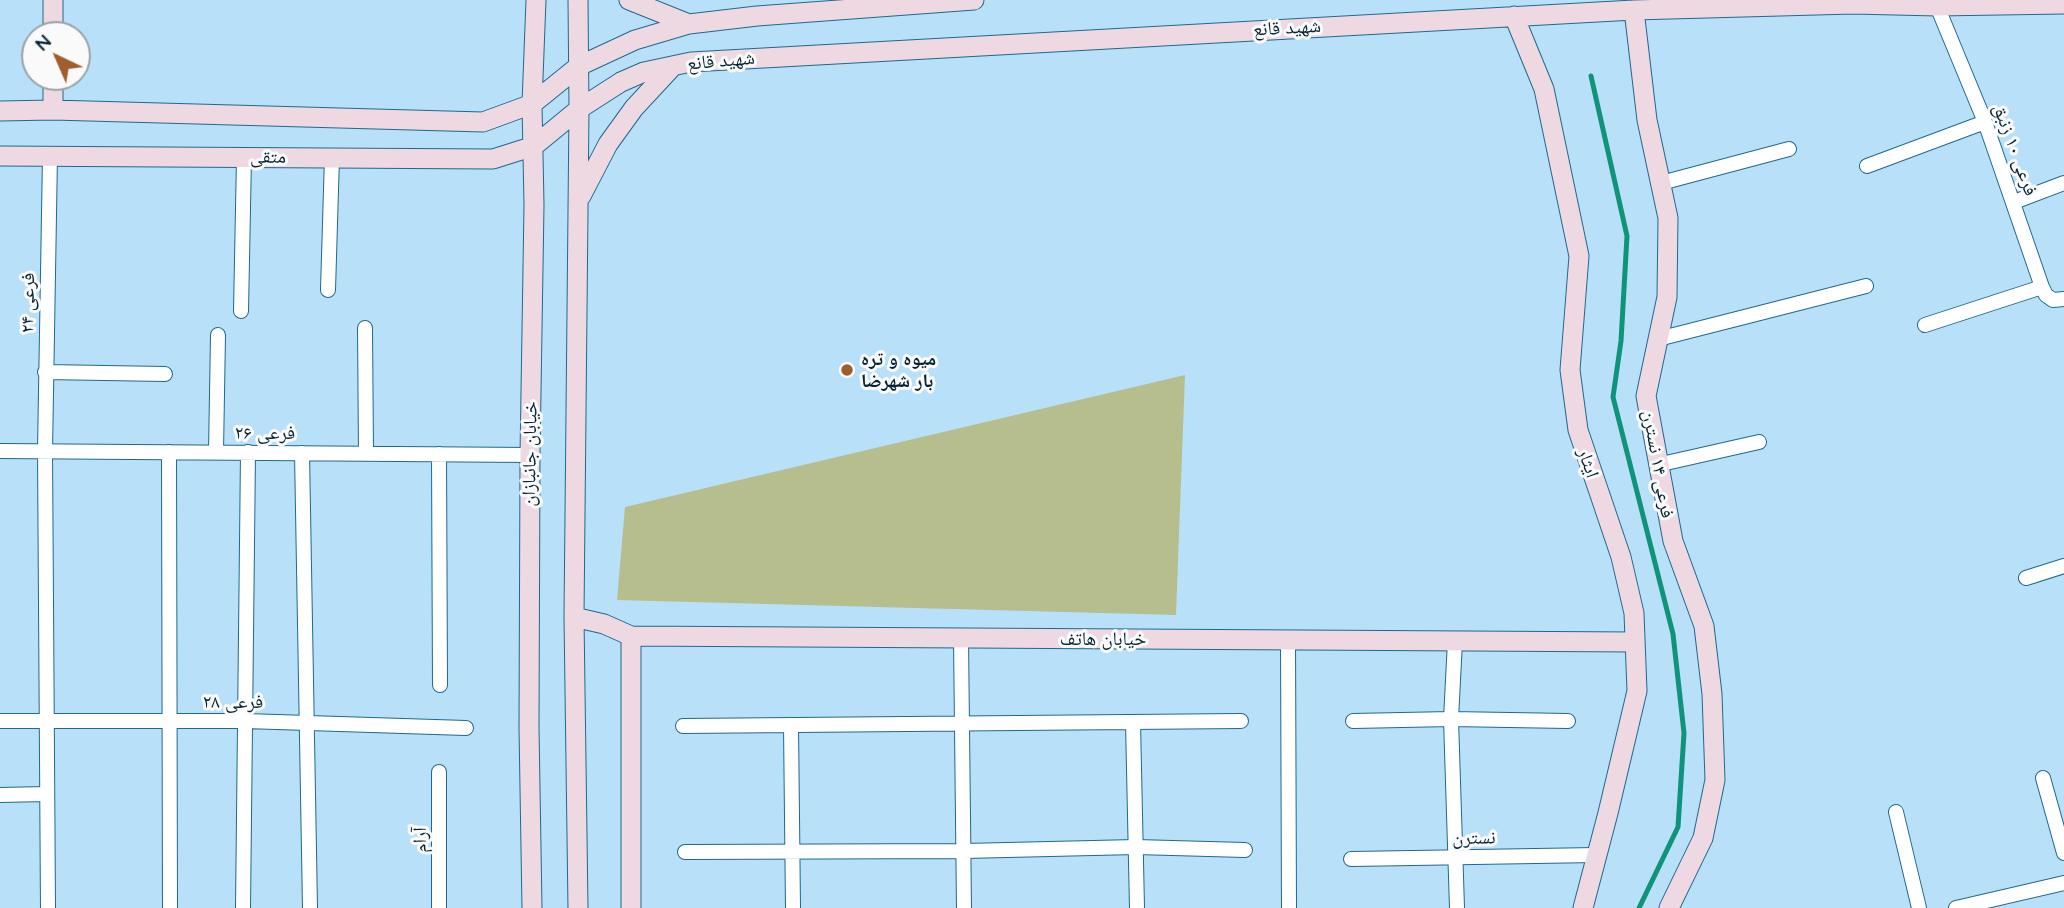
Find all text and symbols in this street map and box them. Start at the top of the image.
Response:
street label: شهید قانع [1253,15,1321,41]
north arrow [21,21,91,91]
text: N [29,29,56,56]
street label: شهید قانع [686,47,756,75]
street label: فرعی ۱۰ زنبق [1988,101,2042,199]
street label: متقی [250,145,286,169]
street label: فرعی ۲۴ [16,273,40,333]
place label: میوه و تره بار شهرضا [861,348,936,392]
marker: میوه و تره بار شهرضا [839,362,855,378]
street label: خیابان جانبازان [518,401,542,507]
street label: فرعی ۱۴ نسترن [1637,408,1679,520]
street label: فرعی ۲۶ [235,422,295,444]
street label: ایثار [1572,445,1604,481]
street label: خیابان هاتف [1060,628,1146,650]
street label: فرعی ۲۸ [203,691,263,713]
street label: نسترن [1452,826,1496,850]
street label: آرام [409,827,431,853]

